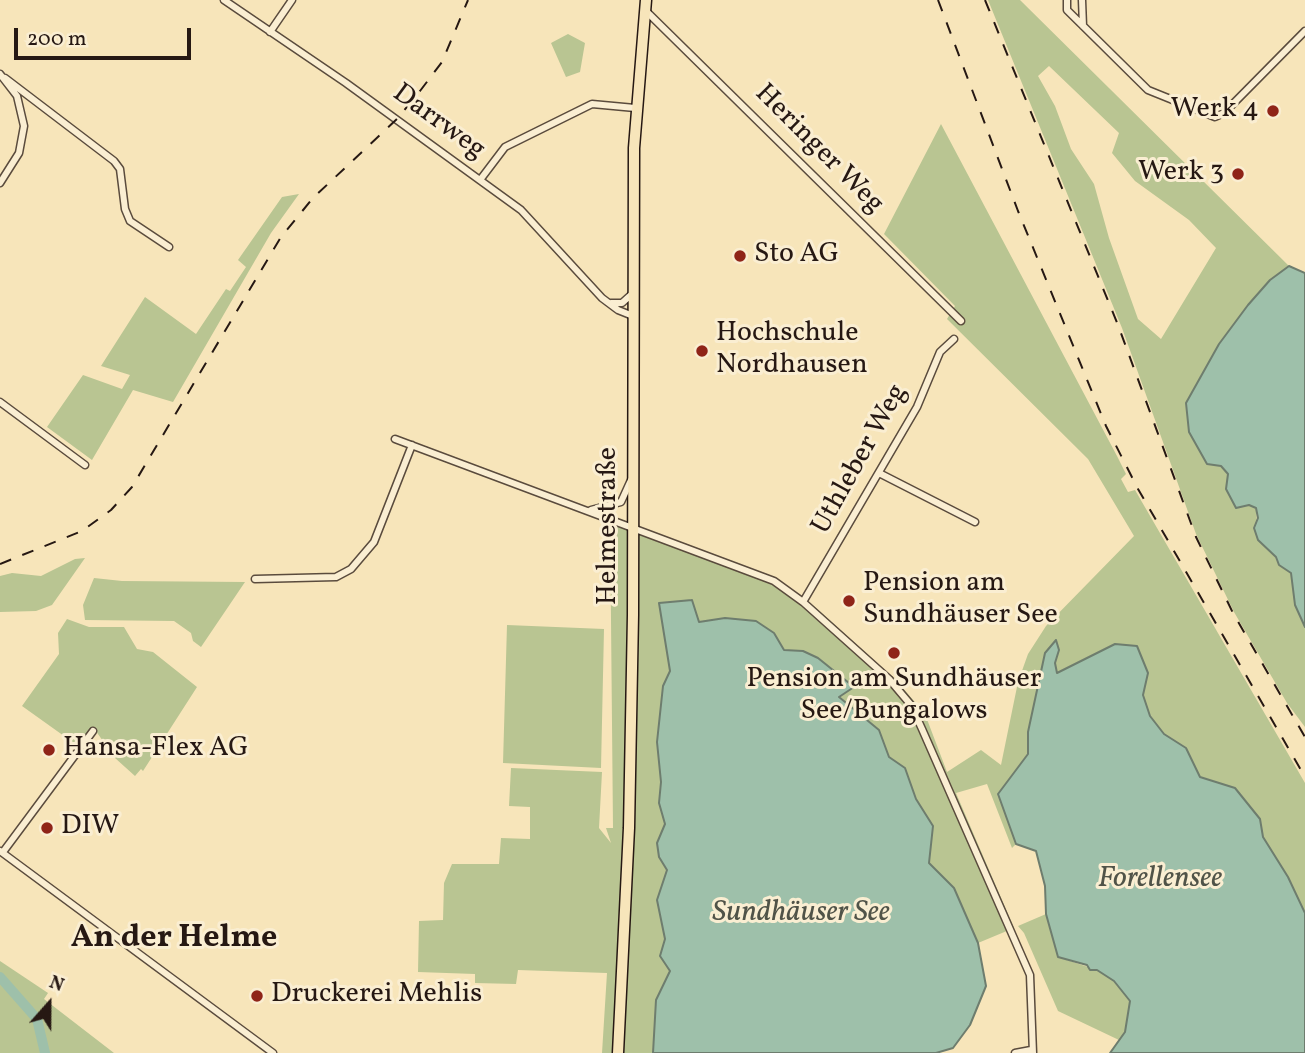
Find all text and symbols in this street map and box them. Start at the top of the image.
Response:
scale bar [18,14,194,58]
text: 200 m [27,25,87,54]
street label: Darrweg [385,78,491,168]
street label: Heringer Weg [746,78,890,222]
place label: Werk 4 [1171,94,1259,128]
marker: Werk 4 [1265,103,1281,119]
place label: Werk 3 [1138,157,1224,191]
marker: Werk 3 [1230,166,1246,182]
place label: Sto AG [754,239,839,273]
marker: Sto AG [732,248,748,264]
place label: Hochschule Nordhausen [716,318,868,384]
marker: Hochschule Nordhausen [694,343,710,359]
street label: Uthleber Weg [806,379,916,541]
street label: Helmestraße [593,447,627,605]
place label: Pension am Sundhäuser See [863,568,1058,634]
marker: Pension am Sundhäuser See [841,593,857,609]
marker: Pension am Sundhäuser See/Bungalows [886,645,902,661]
place label: Pension am Sundhäuser See/Bungalows [747,664,1041,730]
place label: Hansa-Flex AG [63,733,249,767]
marker: Hansa-Flex AG [41,742,57,758]
place label: DIW [61,811,119,845]
marker: DIW [39,820,55,836]
water label: Forellensee [1098,862,1222,898]
water label: Sundhäuser See [712,896,890,932]
district label: An der Helme [71,921,277,959]
north arrow [14,969,84,1039]
text: N [45,970,68,999]
place label: Druckerei Mehlis [271,979,482,1013]
marker: Druckerei Mehlis [249,988,265,1004]

